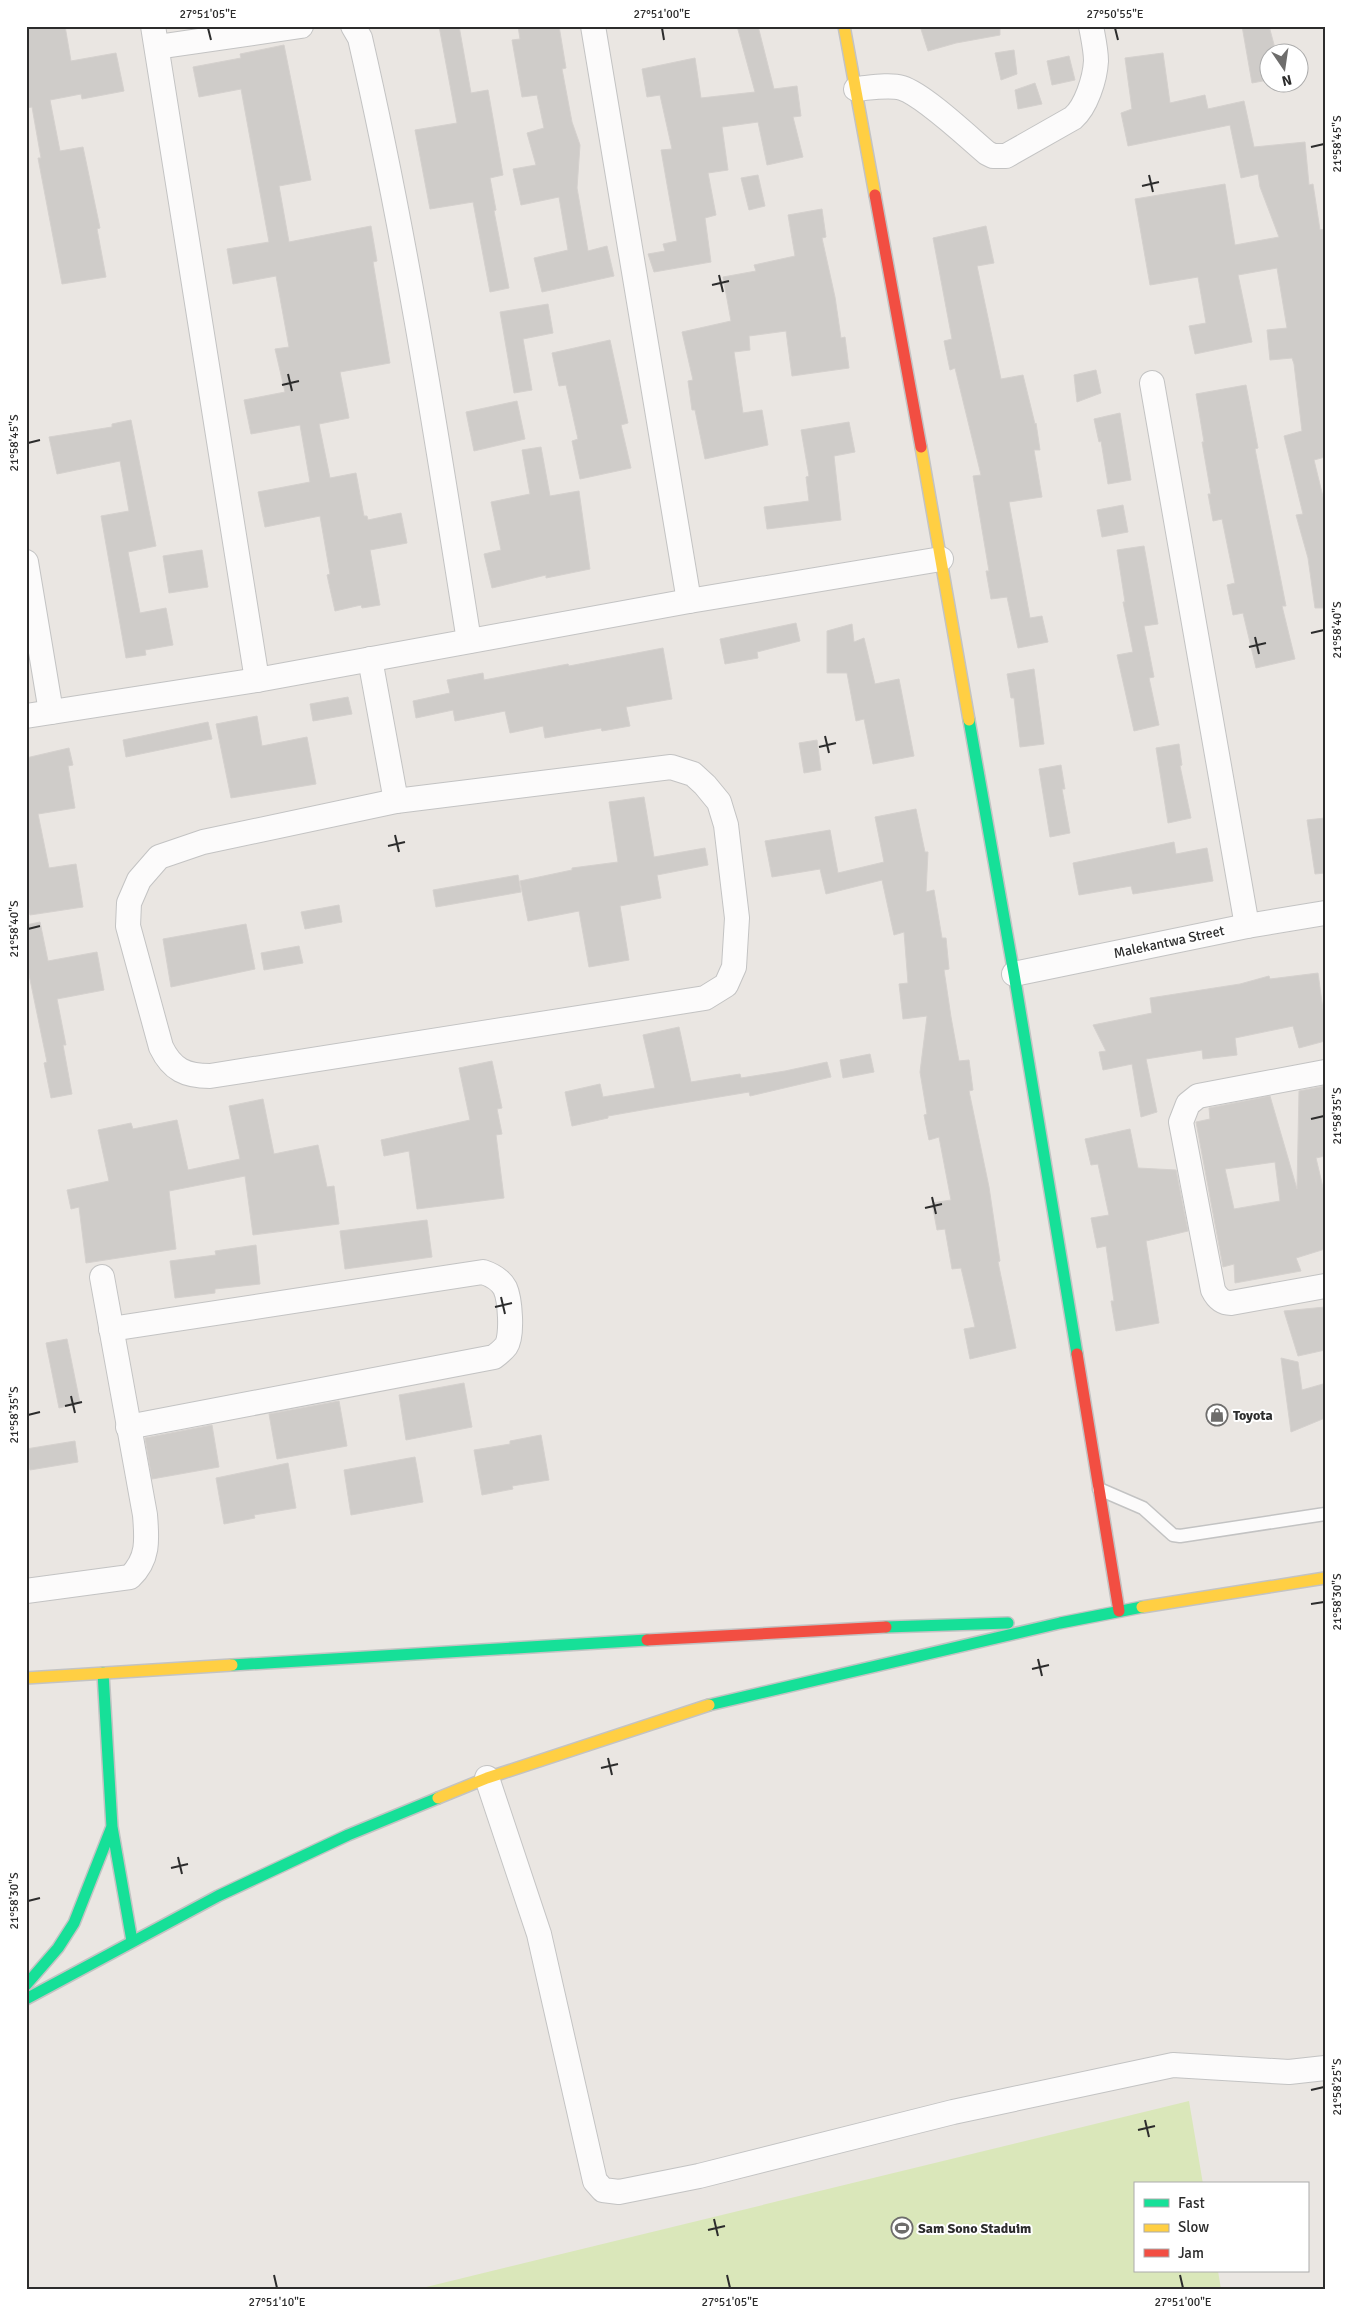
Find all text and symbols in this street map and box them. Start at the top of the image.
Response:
text: 27°51'05"E [179,7,237,22]
text: 27°51'00"E [633,7,691,22]
text: 27°50'55"E [1086,7,1144,22]
north arrow [1258,42,1308,92]
text: N [1280,71,1293,90]
text: 21°58'45"S [1330,115,1345,173]
text: 21°58'45"S [7,414,22,472]
text: 21°58'40"S [1330,601,1345,659]
text: 21°58'40"S [7,900,22,958]
street label: Malekantwa Street [1112,922,1226,962]
text: 21°58'35"S [1330,1087,1345,1145]
text: 21°58'35"S [7,1386,22,1444]
shop icon: Toyota [1205,1403,1229,1427]
place label: Toyota [1233,1407,1273,1424]
text: 21°58'30"S [1330,1573,1345,1631]
text: 21°58'30"S [7,1872,22,1930]
text: 21°58'25"S [1330,2058,1345,2116]
legend [1134,2182,1308,2272]
text: Fast [1178,2194,1205,2212]
sports icon: Sam Sono Staduim [890,2216,914,2240]
text: Slow [1178,2218,1209,2236]
place label: Sam Sono Staduim [918,2220,1031,2237]
text: Jam [1178,2244,1204,2262]
text: 27°51'10"E [248,2295,306,2310]
text: 27°51'05"E [701,2295,759,2310]
text: 27°51'00"E [1154,2295,1212,2310]

